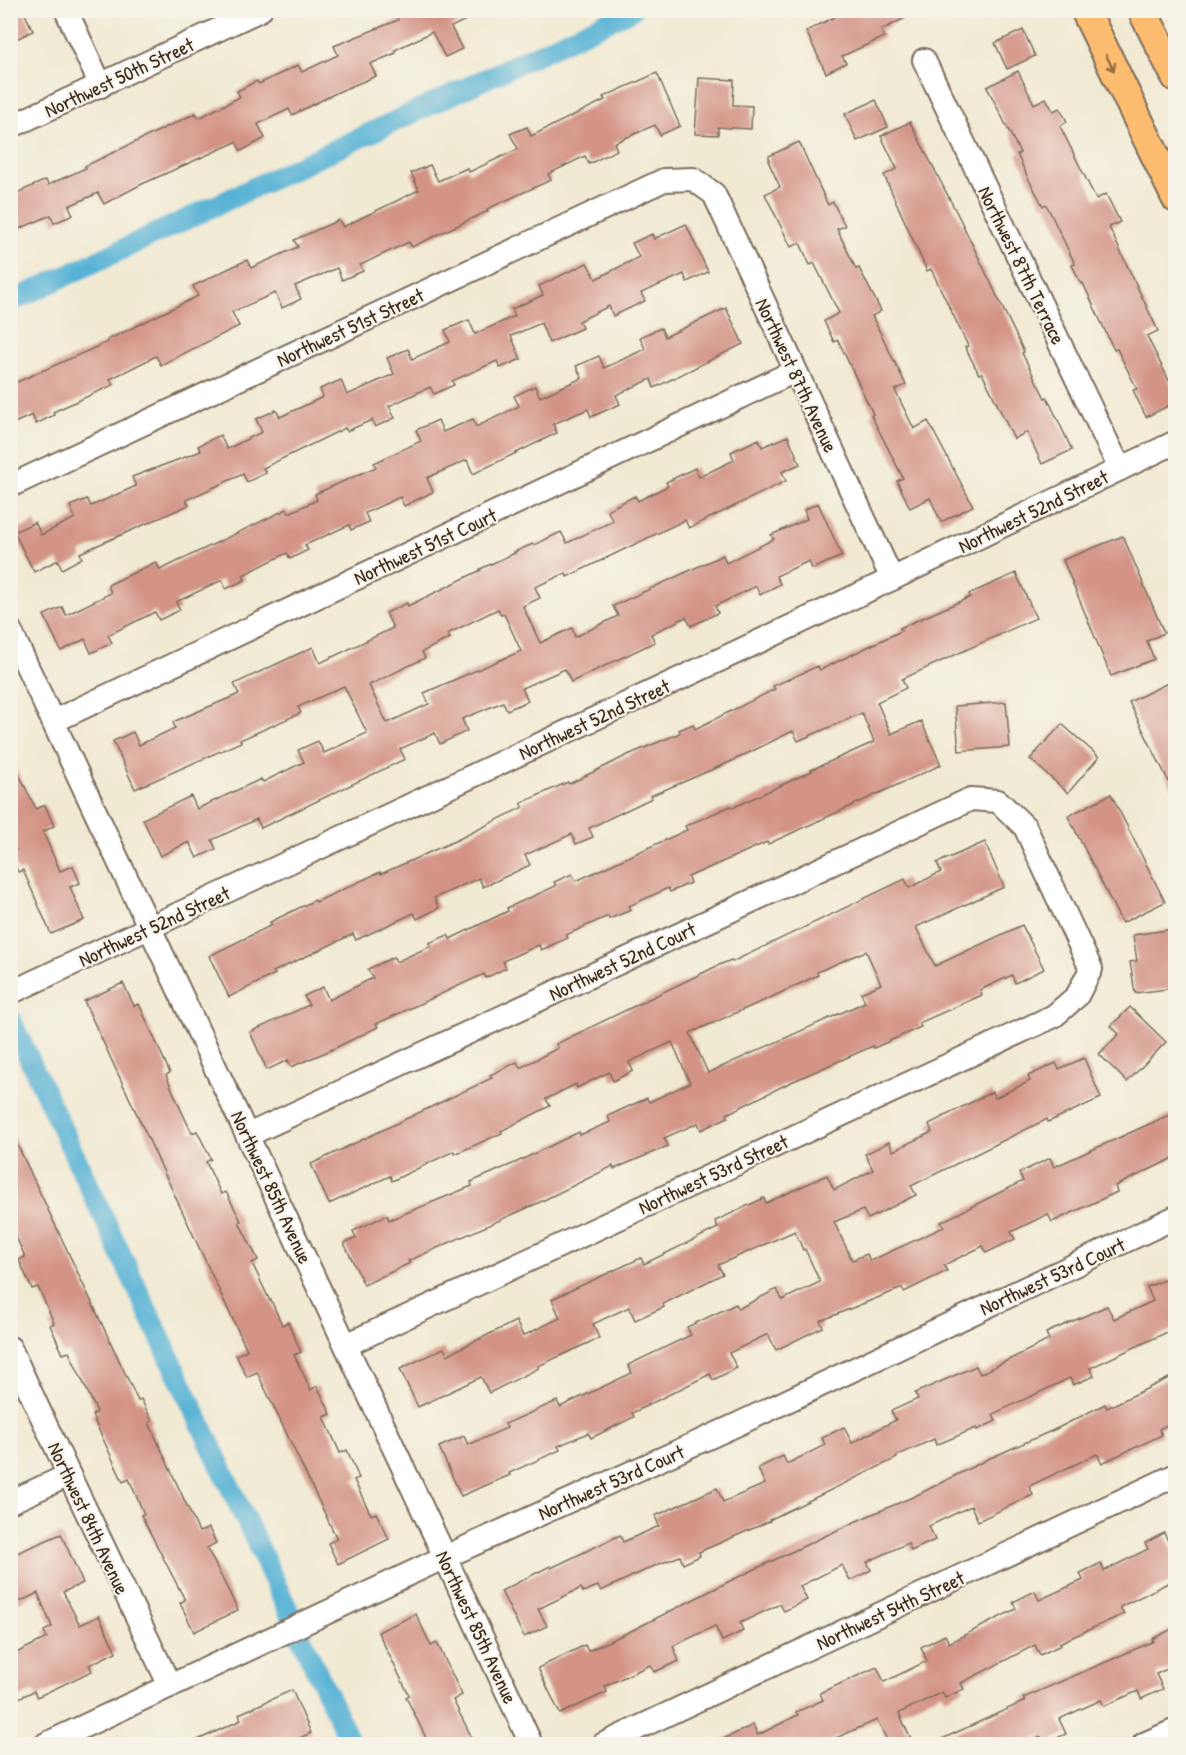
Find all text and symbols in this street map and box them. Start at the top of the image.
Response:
street label: Northwest 50th Street [40,30,199,123]
one-way arrow [1105,54,1117,72]
street label: Northwest 87th Terrace [972,181,1072,349]
street label: Northwest 51st Street [272,281,429,373]
street label: Northwest 87th Avenue [749,294,845,457]
street label: Northwest 52nd Street [953,462,1114,559]
street label: Northwest 51st Court [349,501,502,591]
street label: Northwest 52nd Street [514,672,675,766]
street label: Northwest 52nd Street [74,879,235,973]
street label: Northwest 52nd Court [544,915,701,1007]
street label: Northwest 85th Avenue [225,1106,319,1268]
street label: Northwest 53rd Street [634,1127,793,1221]
street label: Northwest 53rd Court [975,1230,1130,1321]
street label: Northwest 53rd Court [534,1437,689,1526]
street label: Northwest 84th Avenue [42,1438,136,1598]
street label: Northwest 85th Avenue [430,1546,524,1708]
street label: Northwest 54th Street [812,1563,969,1656]

